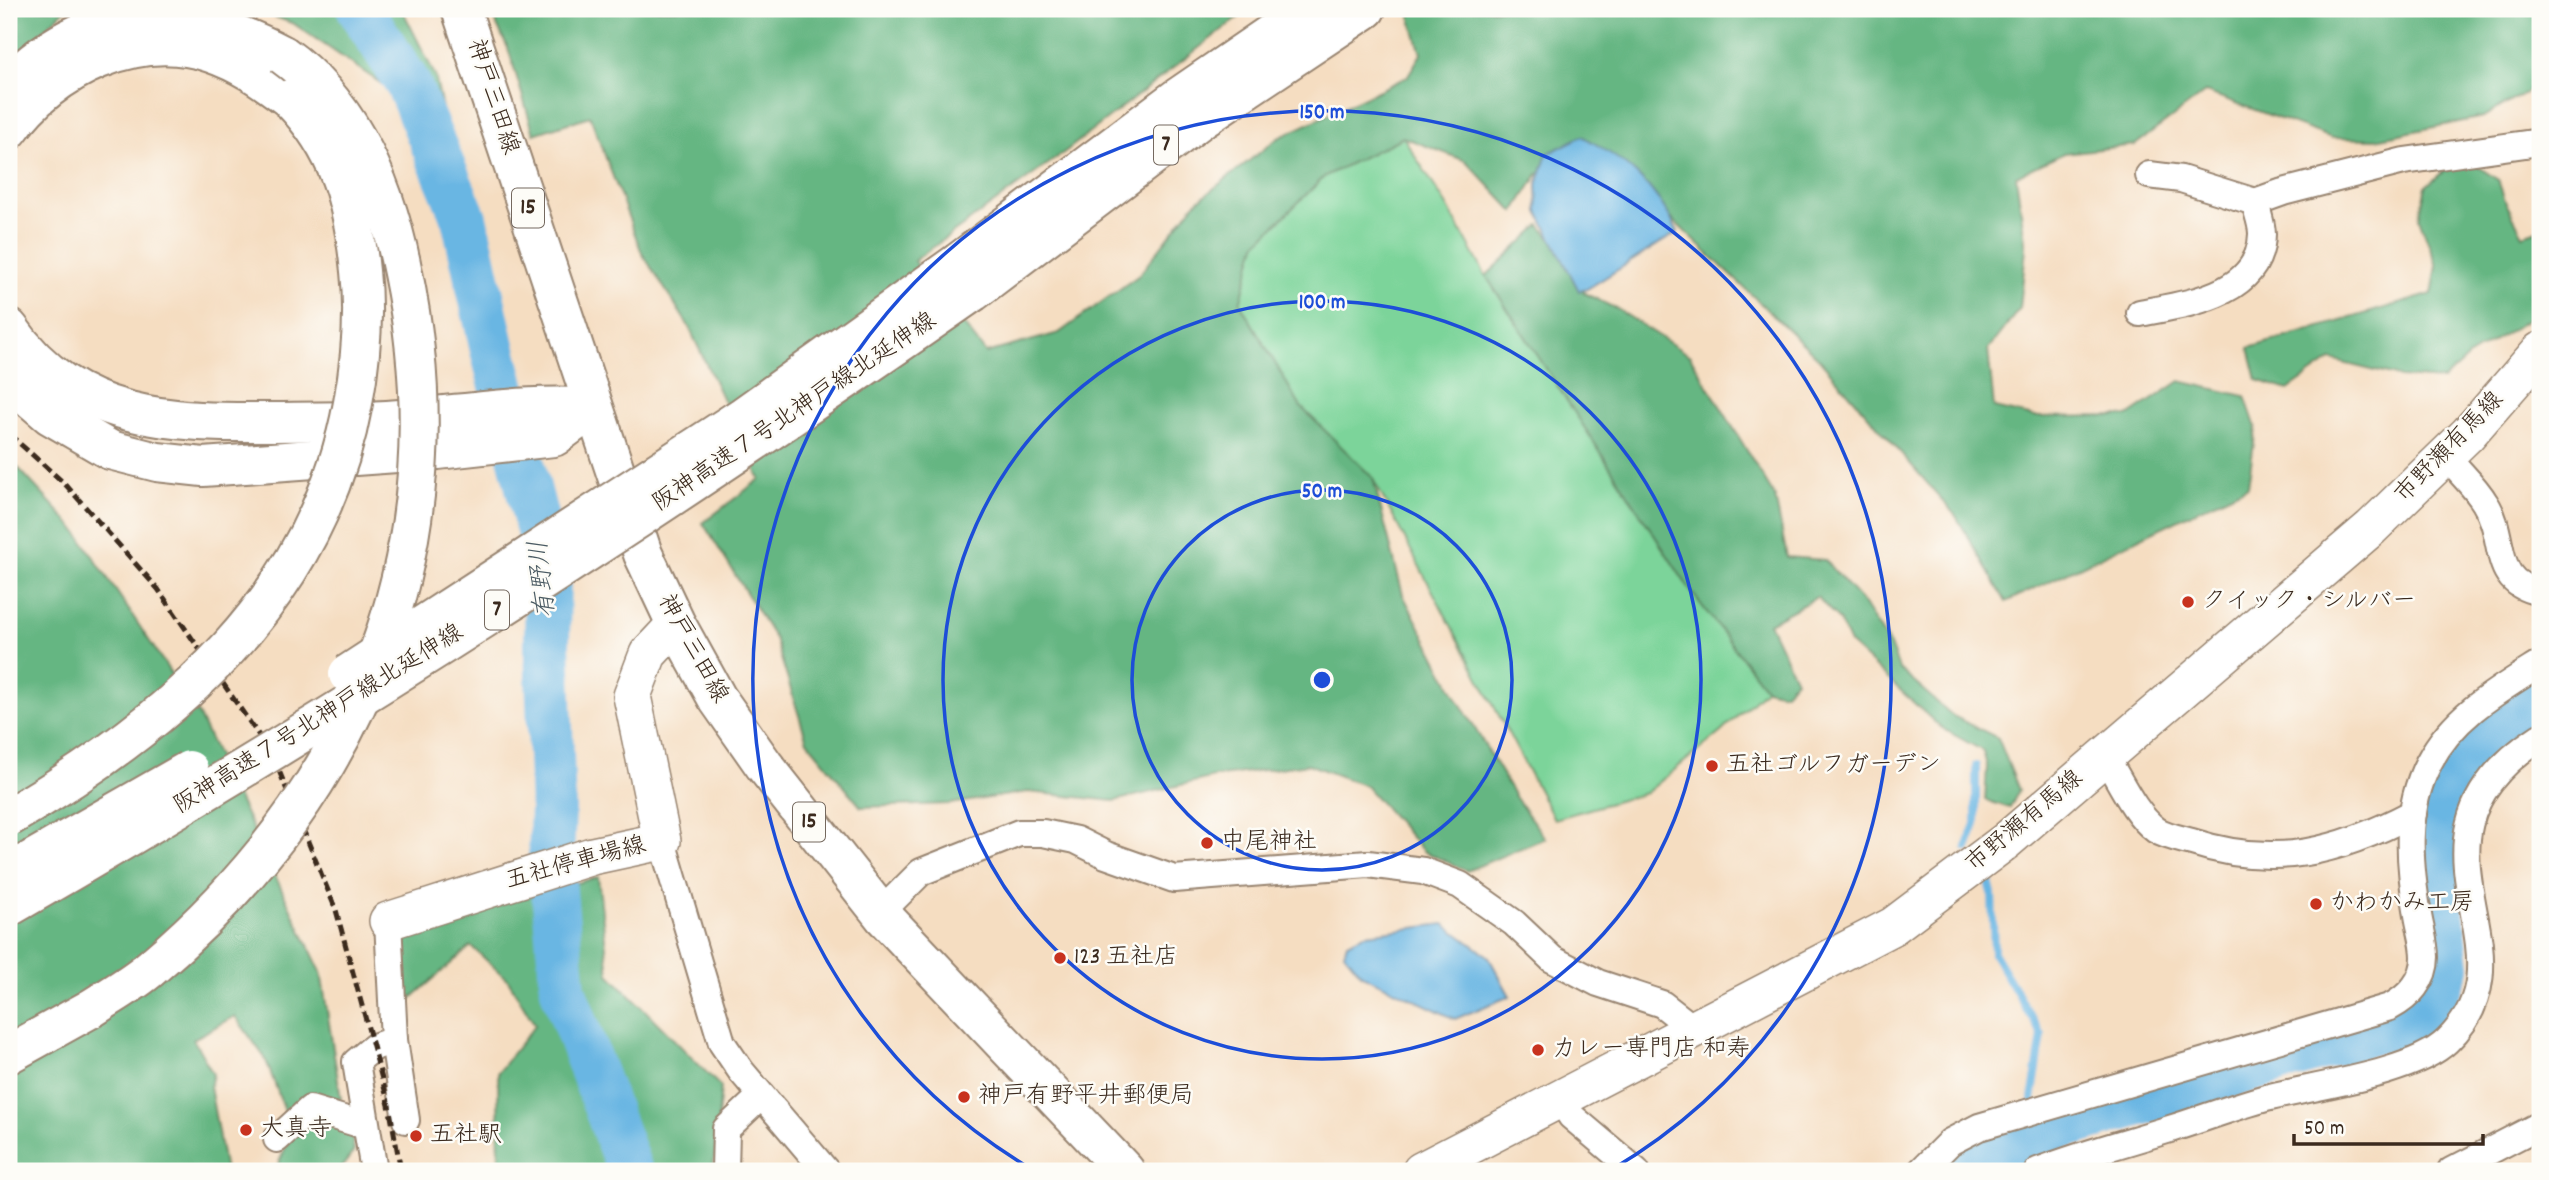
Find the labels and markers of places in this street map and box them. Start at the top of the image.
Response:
place label: クイック・シルバー [2202,585,2416,619]
marker: クイック・シルバー [2180,594,2196,610]
centre of rings [1310,668,1334,692]
place label: 五社ゴルフガーデン [1726,749,1941,783]
marker: 五社ゴルフガーデン [1704,758,1720,774]
place label: 中尾神社 [1221,826,1317,860]
marker: 中尾神社 [1199,835,1215,851]
place label: かわかみ工房 [2330,887,2474,921]
marker: かわかみ工房 [2308,896,2324,912]
place label: 123 五社店 [1074,941,1178,975]
marker: 123 五社店 [1052,950,1068,966]
place label: カレー専門店 和寿 [1552,1033,1750,1067]
marker: カレー専門店 和寿 [1530,1042,1546,1058]
place label: 神戸有野平井郵便局 [978,1080,1194,1114]
marker: 神戸有野平井郵便局 [956,1089,972,1105]
place label: 大真寺 [260,1113,332,1147]
place label: 五社駅 [430,1119,502,1153]
marker: 大真寺 [238,1122,254,1138]
marker: 五社駅 [408,1128,424,1144]

